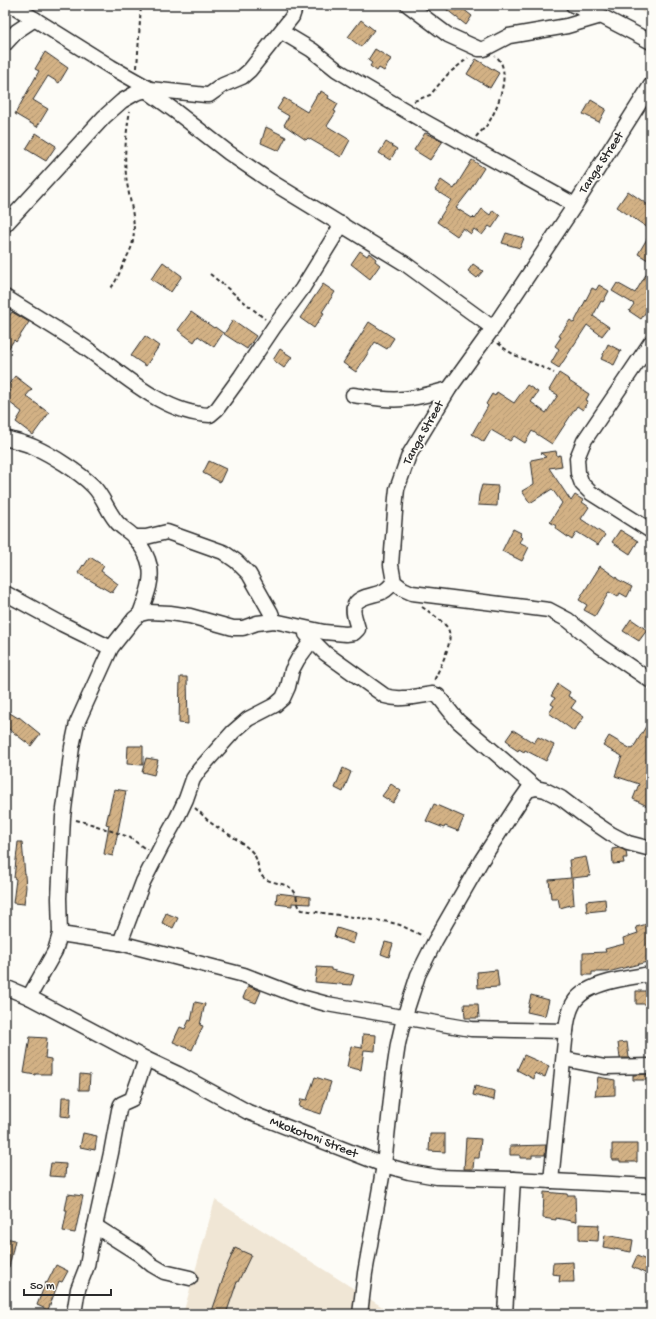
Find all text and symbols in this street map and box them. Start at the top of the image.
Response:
street label: Tanga Street [576,128,628,198]
street label: Tanga Street [400,397,449,468]
street label: Mkokotoni Street [268,1114,361,1162]
scale bar [24,1271,111,1297]
text: 50 m [30,1280,55,1294]

